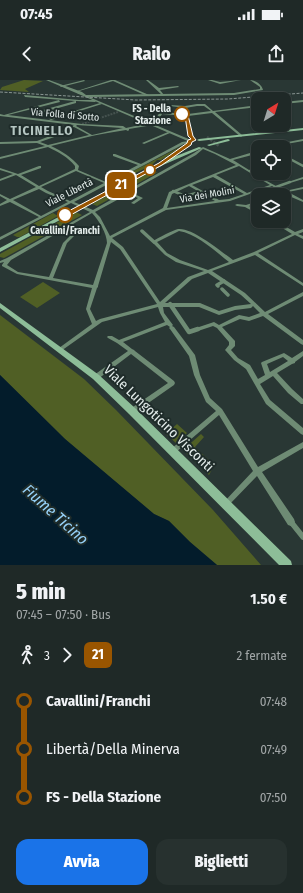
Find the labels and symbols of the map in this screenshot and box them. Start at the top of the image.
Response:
north arrow [251,92,291,132]
place label: FS - Della Stazione [132,103,171,127]
street label: Via Folla di Sotto [30,106,100,124]
marker: FS - Della Stazione [174,106,190,122]
district label: TICINELLO [11,123,73,138]
unlabelled marker [144,164,156,176]
line badge: 21 [103,172,139,198]
street label: Viale Libertà [44,176,95,210]
street label: Via dei Molini [179,184,235,206]
marker: Cavallini/Franchi [57,207,73,223]
place label: Cavallini/Franchi [30,225,100,237]
street label: Viale Lungoticino Visconti [100,361,217,475]
water label: Fiume Ticino [19,480,92,549]

